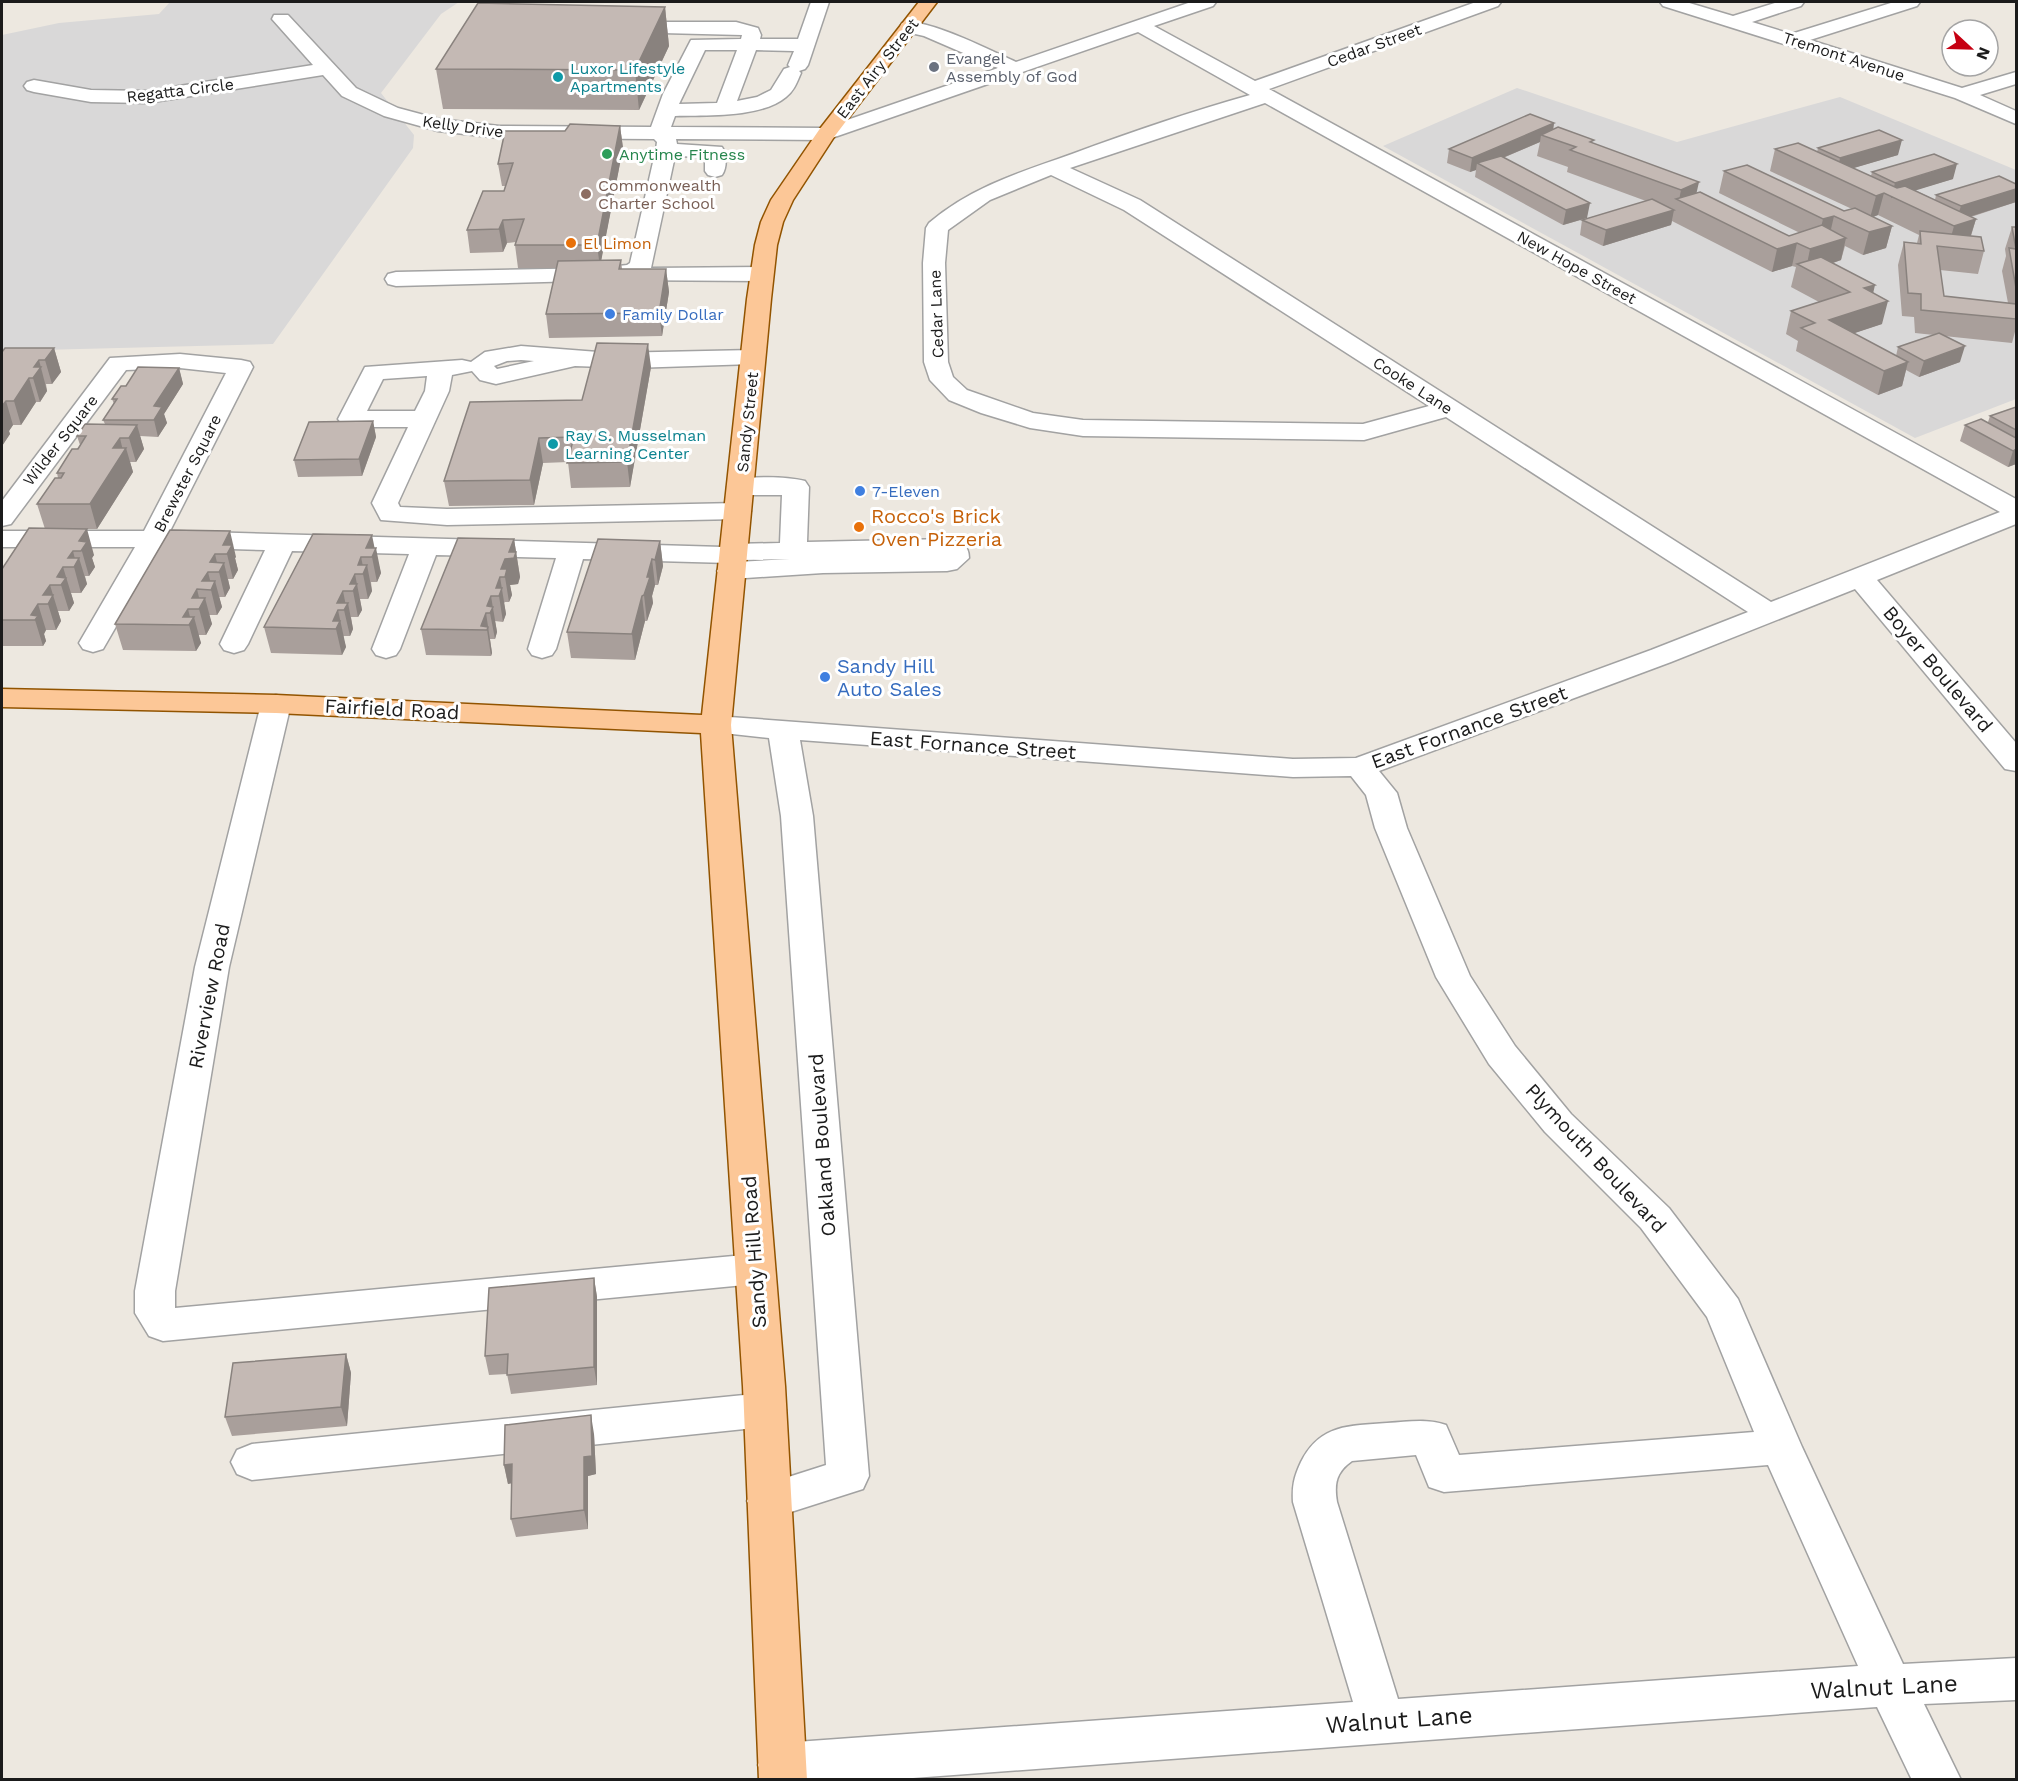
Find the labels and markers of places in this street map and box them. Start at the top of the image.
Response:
place label: Evangel Assembly of God [946,49,1077,86]
place label: Luxor Lifestyle Apartments [570,59,685,96]
marker: Evangel Assembly of God [927,60,941,74]
marker: Luxor Lifestyle Apartments [551,70,565,84]
place label: Anytime Fitness [619,145,745,164]
marker: Anytime Fitness [600,147,614,161]
place label: Commonwealth Charter School [598,176,721,213]
marker: Commonwealth Charter School [579,187,593,201]
place label: El Limon [583,234,652,253]
marker: El Limon [564,236,578,250]
place label: Family Dollar [622,305,724,324]
marker: Family Dollar [603,307,617,321]
place label: Ray S. Musselman Learning Center [565,426,706,463]
marker: Ray S. Musselman Learning Center [546,437,560,451]
place label: 7-Eleven [872,482,940,501]
marker: 7-Eleven [853,484,867,498]
place label: Rocco's Brick Oven Pizzeria [871,504,1002,551]
marker: Rocco's Brick Oven Pizzeria [852,520,866,534]
place label: Sandy Hill Auto Sales [837,654,942,701]
marker: Sandy Hill Auto Sales [818,670,832,684]

